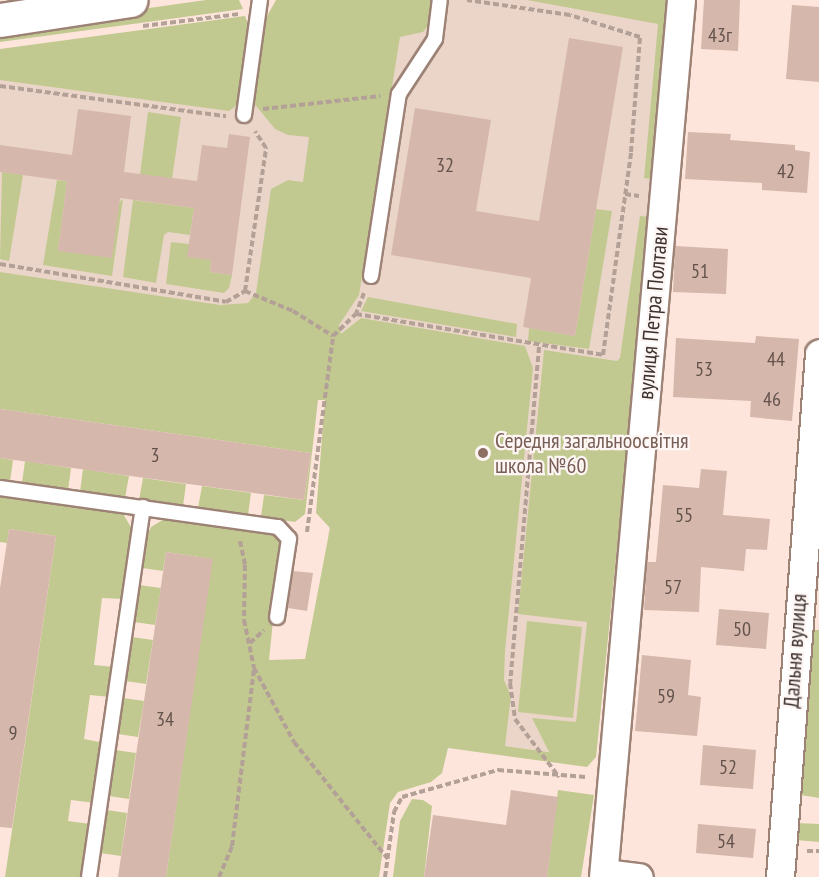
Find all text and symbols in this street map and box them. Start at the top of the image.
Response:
house number: 43г [708,23,732,47]
house number: 32 [436,153,454,177]
house number: 42 [777,159,795,183]
street label: вулиця Петра Полтави [632,225,674,401]
house number: 51 [691,259,709,283]
house number: 44 [767,347,785,371]
house number: 53 [695,357,713,381]
house number: 46 [763,387,781,411]
place label: Середня загальноосвітня школа №60 [495,427,688,478]
house number: 3 [151,443,159,467]
marker: Середня загальноосвітня школа №60 [476,446,490,460]
house number: 55 [675,503,693,527]
house number: 57 [664,575,682,599]
street label: Дальня вулиця [778,593,812,709]
house number: 50 [733,617,751,641]
house number: 59 [657,684,675,708]
house number: 34 [156,707,174,731]
house number: 9 [9,721,17,745]
house number: 52 [719,755,737,779]
house number: 54 [717,829,735,853]

